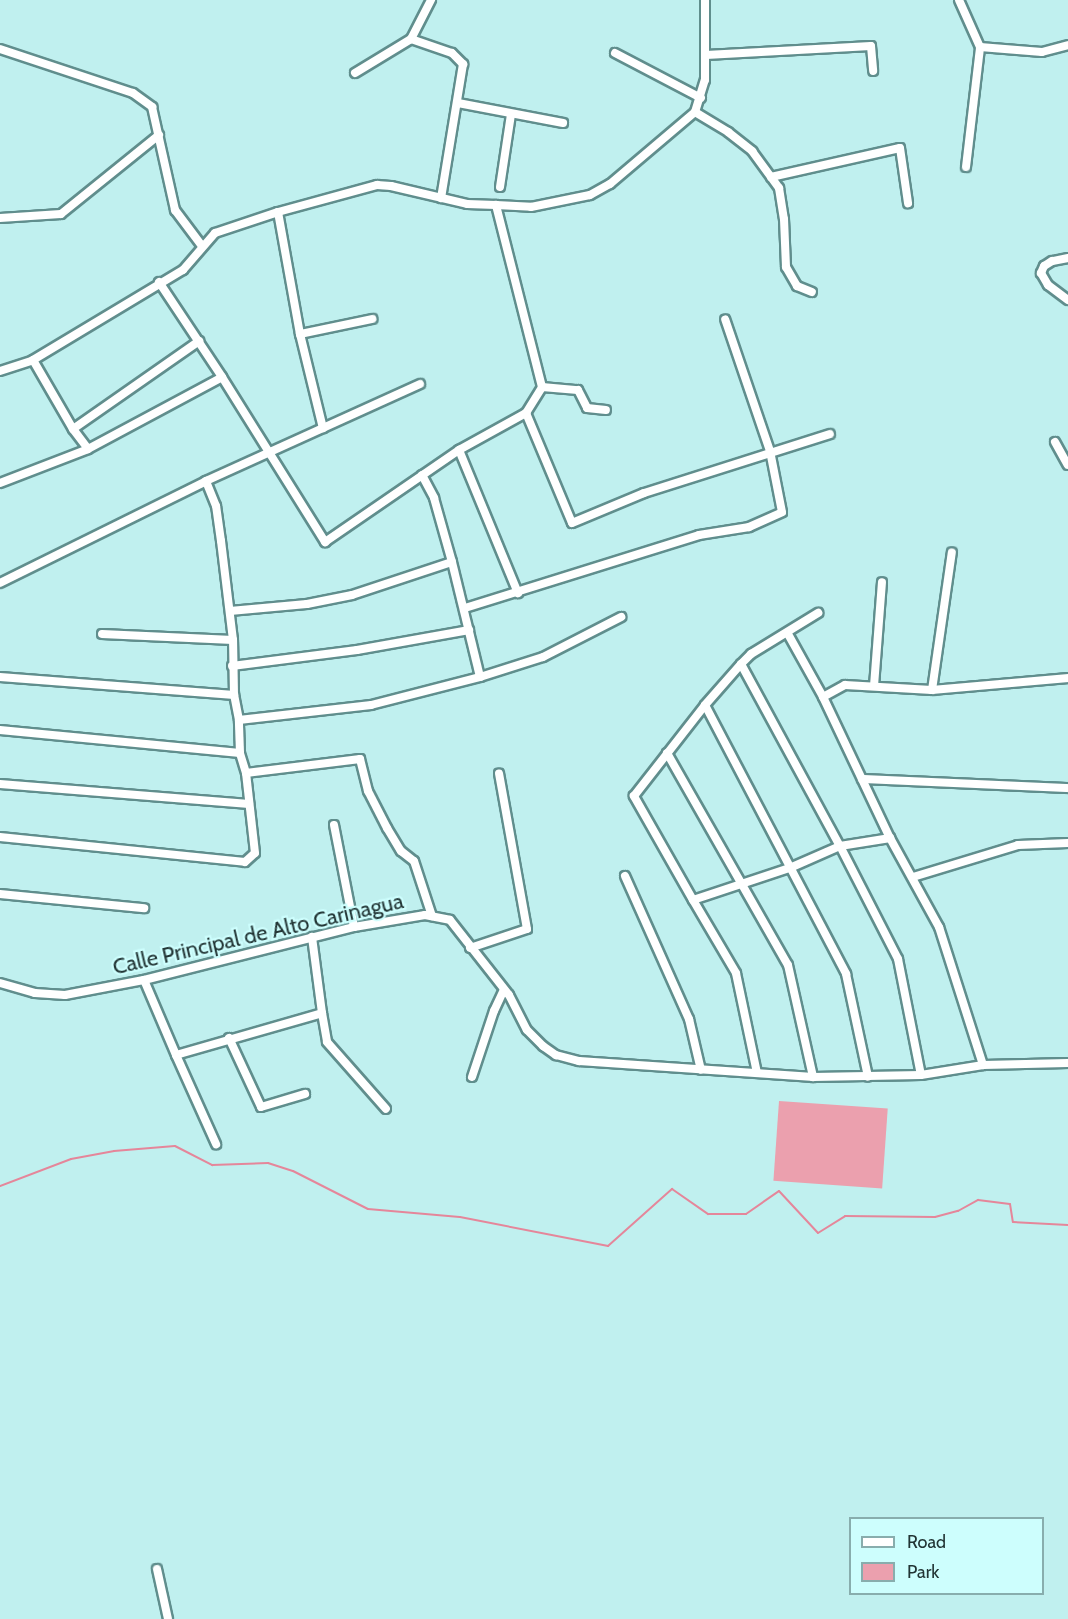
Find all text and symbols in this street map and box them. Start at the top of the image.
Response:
street label: Calle Principal de Alto Carinagua [110,888,406,980]
legend [849,1517,1044,1595]
text: Road [907,1531,946,1553]
text: Park [907,1561,939,1583]

